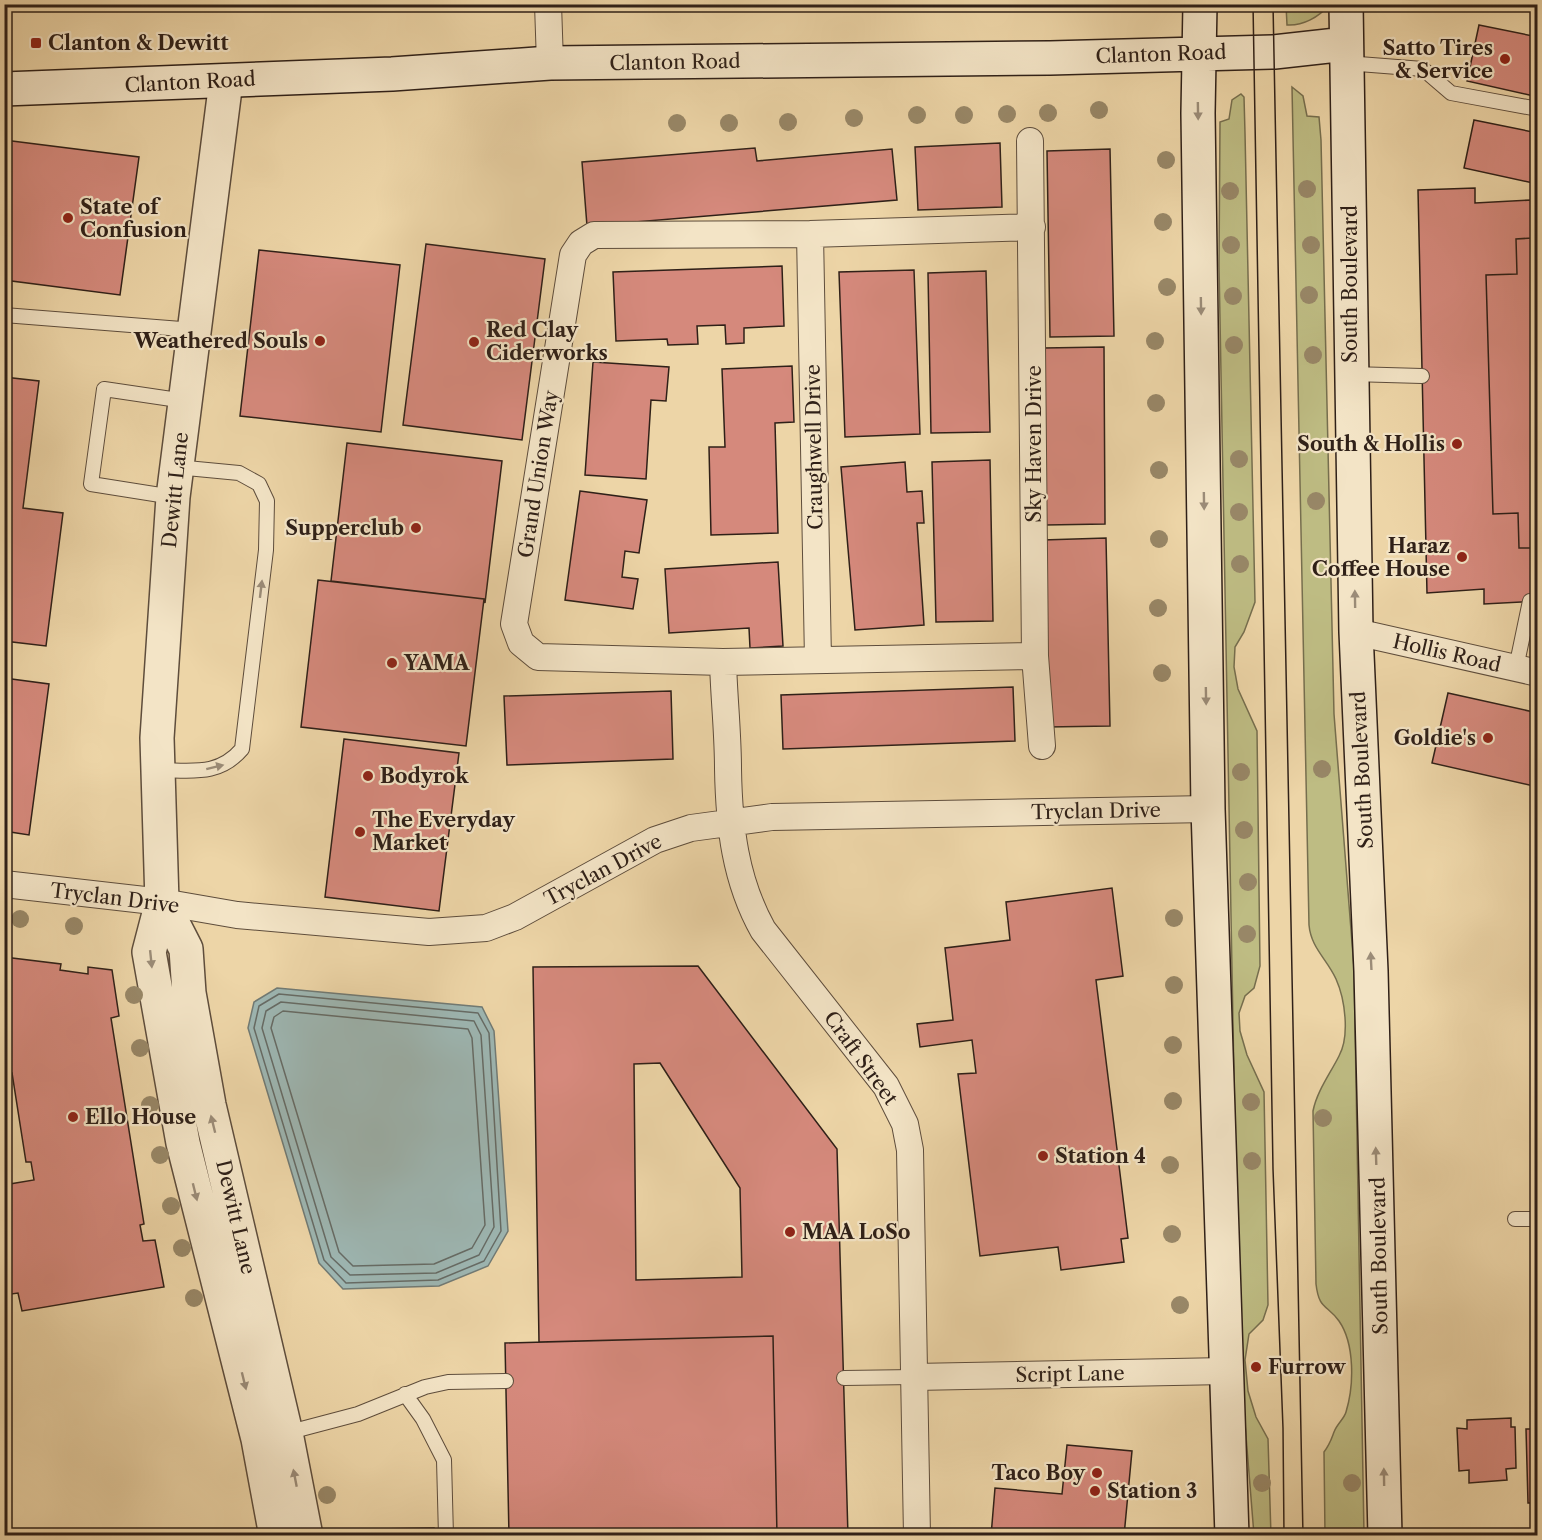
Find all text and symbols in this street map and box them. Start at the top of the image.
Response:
place label: Clanton & Dewitt [48,31,228,55]
marker: Clanton & Dewitt [29,36,43,50]
place label: Satto Tires & Service [1383,36,1493,83]
street label: Clanton Road [1095,40,1227,68]
street label: Clanton Road [609,49,741,75]
marker: Satto Tires & Service [1498,52,1512,66]
street label: Clanton Road [124,67,256,97]
one-way arrow [1193,102,1203,121]
place label: State of Confusion [80,195,187,242]
street label: South Boulevard [1338,205,1362,363]
marker: State of Confusion [61,211,75,225]
one-way arrow [1196,297,1206,316]
place label: Red Clay Ciderworks [486,318,608,365]
place label: Weathered Souls [133,329,308,353]
marker: Weathered Souls [313,334,327,348]
marker: Red Clay Ciderworks [467,335,481,349]
street label: Craughwell Drive [801,364,827,530]
street label: Sky Haven Drive [1022,365,1046,523]
street label: Grand Union Way [513,388,563,559]
street label: Dewitt Lane [157,431,193,549]
place label: South & Hollis [1297,432,1445,456]
marker: South & Hollis [1450,437,1464,451]
one-way arrow [1199,492,1209,511]
place label: Supperclub [285,516,404,540]
marker: Supperclub [409,521,423,535]
place label: Haraz Coffee House [1312,534,1450,581]
marker: Haraz Coffee House [1455,550,1469,564]
one-way arrow [257,579,266,598]
one-way arrow [1351,589,1360,608]
street label: Hollis Road [1391,629,1503,677]
place label: YAMA [403,651,470,675]
marker: YAMA [385,656,399,670]
one-way arrow [1202,686,1211,705]
street label: South Boulevard [1346,691,1378,849]
place label: Goldie's [1394,726,1476,750]
marker: Goldie's [1481,731,1495,745]
one-way arrow [206,762,225,771]
place label: Bodyrok [380,764,469,788]
marker: Bodyrok [361,769,375,783]
street label: Tryclan Drive [1031,798,1161,824]
place label: The Everyday Market [372,808,515,855]
marker: The Everyday Market [353,825,367,839]
street label: Tryclan Drive [540,829,666,911]
street label: Tryclan Drive [49,878,181,918]
one-way arrow [146,950,156,969]
one-way arrow [1366,952,1376,971]
street label: Craft Street [819,1006,903,1110]
place label: Ello House [85,1105,196,1129]
marker: Ello House [66,1110,80,1124]
one-way arrow [208,1115,218,1134]
place label: Station 4 [1055,1144,1146,1168]
one-way arrow [1372,1147,1381,1166]
marker: Station 4 [1036,1149,1050,1163]
street label: Dewitt Lane [211,1158,261,1276]
street label: South Boulevard [1366,1177,1392,1335]
one-way arrow [191,1183,201,1201]
place label: MAA LoSo [802,1220,910,1244]
marker: MAA LoSo [783,1225,797,1239]
place label: Furrow [1268,1355,1346,1379]
marker: Furrow [1249,1360,1263,1374]
street label: Script Lane [1015,1361,1125,1387]
one-way arrow [239,1372,249,1390]
place label: Taco Boy [991,1461,1086,1485]
marker: Taco Boy [1090,1466,1104,1480]
one-way arrow [290,1468,299,1487]
one-way arrow [1379,1468,1388,1487]
place label: Station 3 [1107,1479,1197,1503]
marker: Station 3 [1088,1484,1102,1498]

